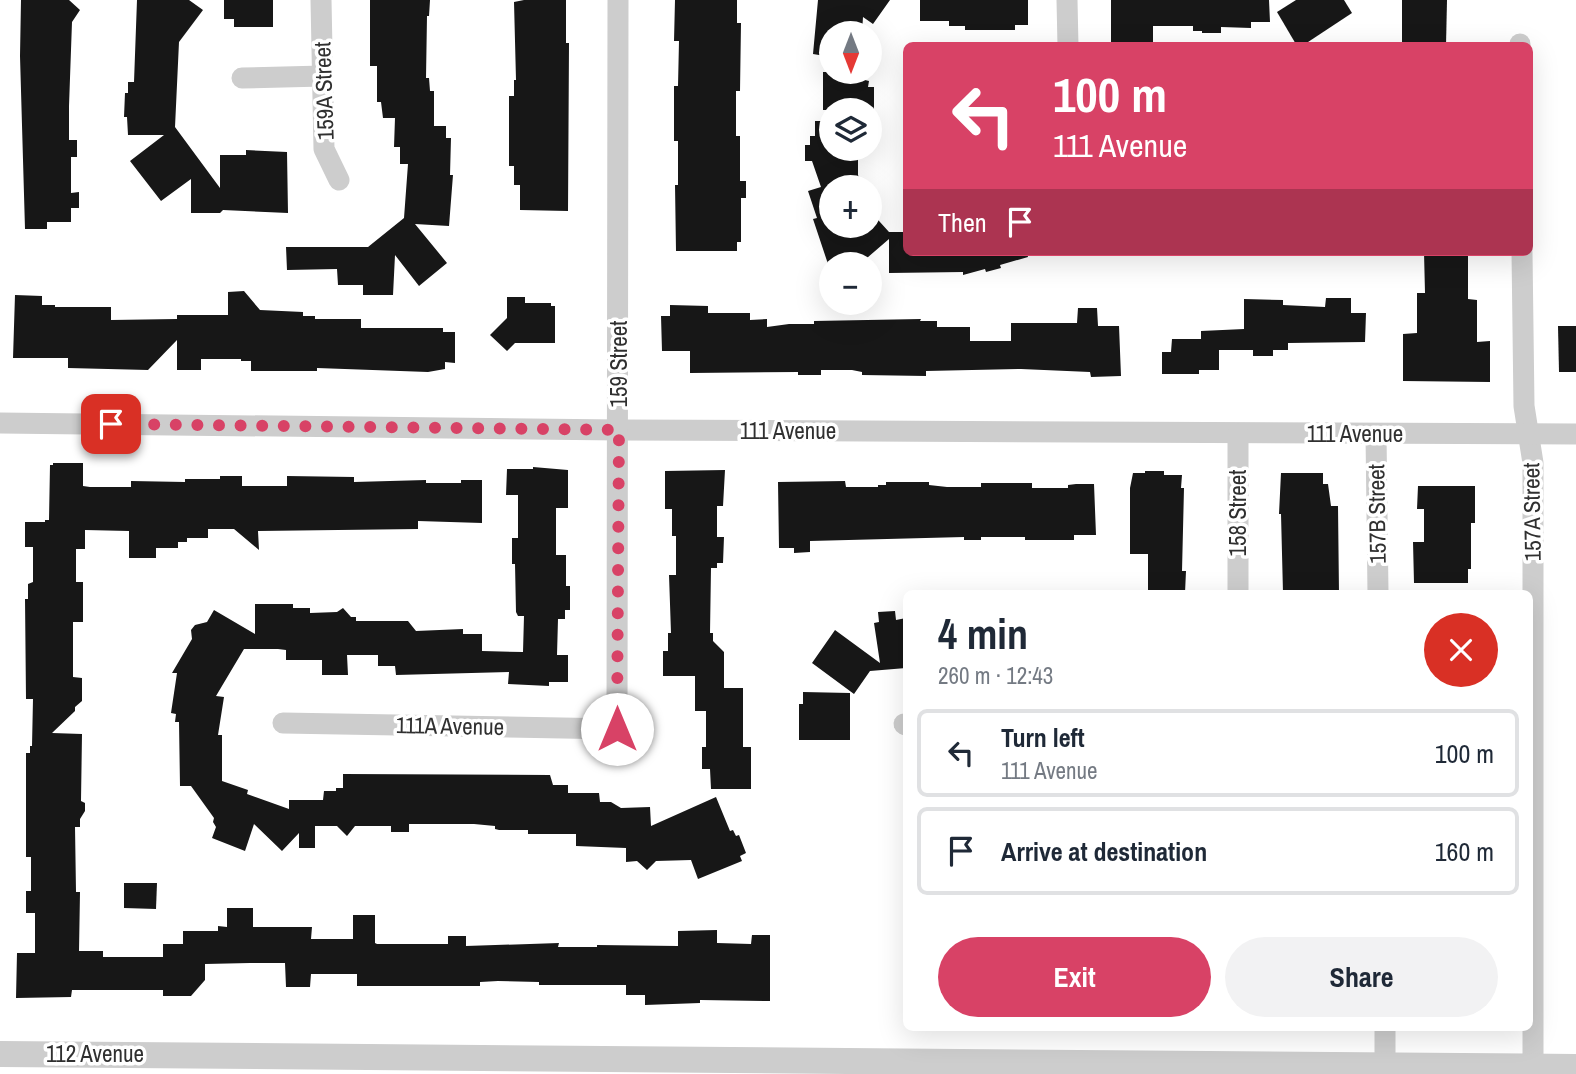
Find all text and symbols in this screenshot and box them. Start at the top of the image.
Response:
north arrow [819,21,882,84]
map controls [819,21,882,315]
street label: 159A Street [306,41,341,141]
text: 100 m [1053,61,1167,127]
icon: left [938,70,1029,161]
button: layers [819,98,882,161]
text: 111 Avenue [1053,124,1187,167]
button: + [819,175,882,238]
icon: arrive [1001,203,1039,241]
text: Then [938,205,987,240]
button: − [819,252,882,315]
street label: 159 Street [603,320,634,408]
pin [81,394,141,454]
icon: arrive [92,405,130,443]
street label: 111 Avenue [740,415,836,446]
street label: 111 Avenue [1307,418,1403,449]
street label: 157A Street [1515,462,1548,562]
street label: 157B Street [1360,464,1393,564]
street label: 158 Street [1222,469,1253,557]
text: 4 min [938,606,1028,662]
button: close [1424,613,1498,687]
text: 260 m · 12:43 [938,660,1053,691]
position arrow [580,692,654,766]
street label: 111A Avenue [396,709,504,742]
text: Turn left [1001,720,1085,755]
icon: left [942,734,980,772]
text: 100 m [1435,736,1494,771]
text: 111 Avenue [1001,755,1098,786]
icon: arrive [942,832,980,870]
text: Arrive at destination [1001,834,1207,869]
text: 160 m [1435,834,1494,869]
button: Exit [938,937,1211,1017]
button: Share [1225,937,1498,1017]
street label: 112 Avenue [46,1038,144,1069]

